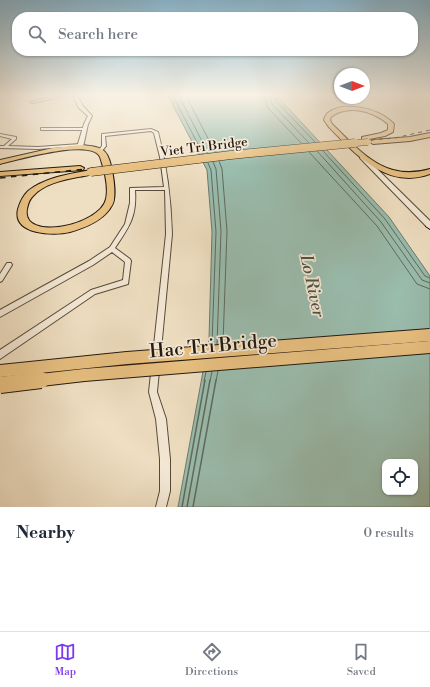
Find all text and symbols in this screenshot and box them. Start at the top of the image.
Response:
search box [12,12,418,56]
icon: search [26,23,48,45]
text: Search here [58,25,138,44]
north arrow [334,68,370,104]
street label: Viet Tri Bridge [158,134,249,160]
water label: Lo River [294,252,330,320]
street label: Hac Tri Bridge [148,328,278,364]
map controls [382,459,418,495]
button: locate [382,459,418,495]
text: Nearby [16,522,75,544]
text: 0 results [363,525,414,541]
tab: Map [54,641,76,679]
tab: Directions [185,641,238,679]
tab: Saved [347,641,376,679]

